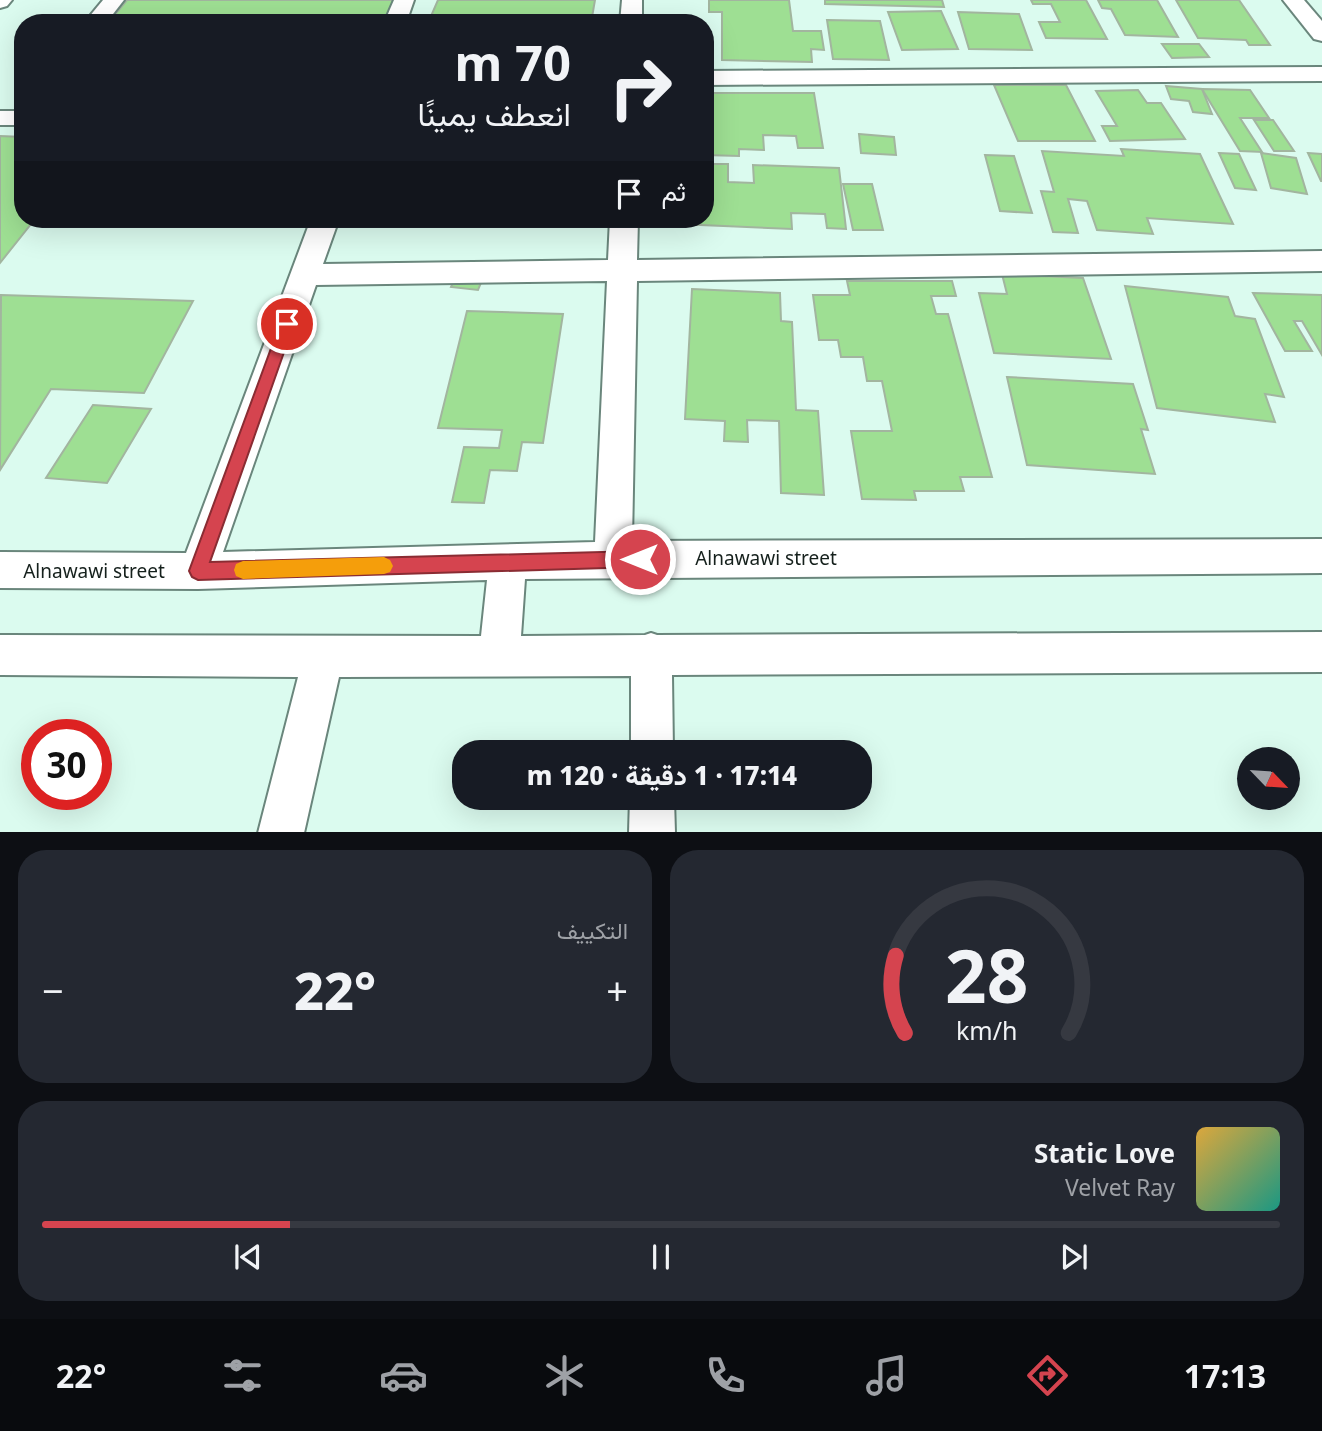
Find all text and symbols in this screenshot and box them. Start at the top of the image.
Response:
text: 70 m [454,29,571,95]
icon: right [595,42,686,133]
text: انعطف يمينًا [417,92,571,135]
text: ثم [662,173,686,209]
icon: arrive [610,175,648,213]
pin [257,294,317,354]
icon: arrive [268,305,306,343]
position arrow [603,522,677,596]
street label: Alnawawi street [695,545,837,571]
street label: Alnawawi street [23,558,165,584]
speed limit sign: 30 [21,719,112,810]
north arrow [1237,747,1300,810]
map controls [1237,747,1300,810]
text: 17:14 · 1 دقيقة · 120 m [527,757,797,793]
text: التكييف [557,914,628,946]
text: 28 [945,925,1029,1024]
text: 22° [294,954,376,1025]
text: − [42,964,64,1016]
text: + [606,964,628,1016]
text: km/h [956,1012,1018,1046]
text: Static Love [1034,1135,1175,1171]
text: Velvet Ray [1065,1171,1175,1203]
icon: previous [229,1238,267,1276]
icon: pause [642,1238,680,1276]
icon: next [1055,1238,1093,1276]
icon: filters [218,1351,267,1400]
icon: car [379,1351,428,1400]
icon: climate [540,1351,589,1400]
icon: phone [701,1351,750,1400]
icon: music [862,1351,911,1400]
icon: directions [1023,1351,1072,1400]
text: 22° [56,1354,106,1397]
text: 17:13 [1184,1354,1266,1397]

